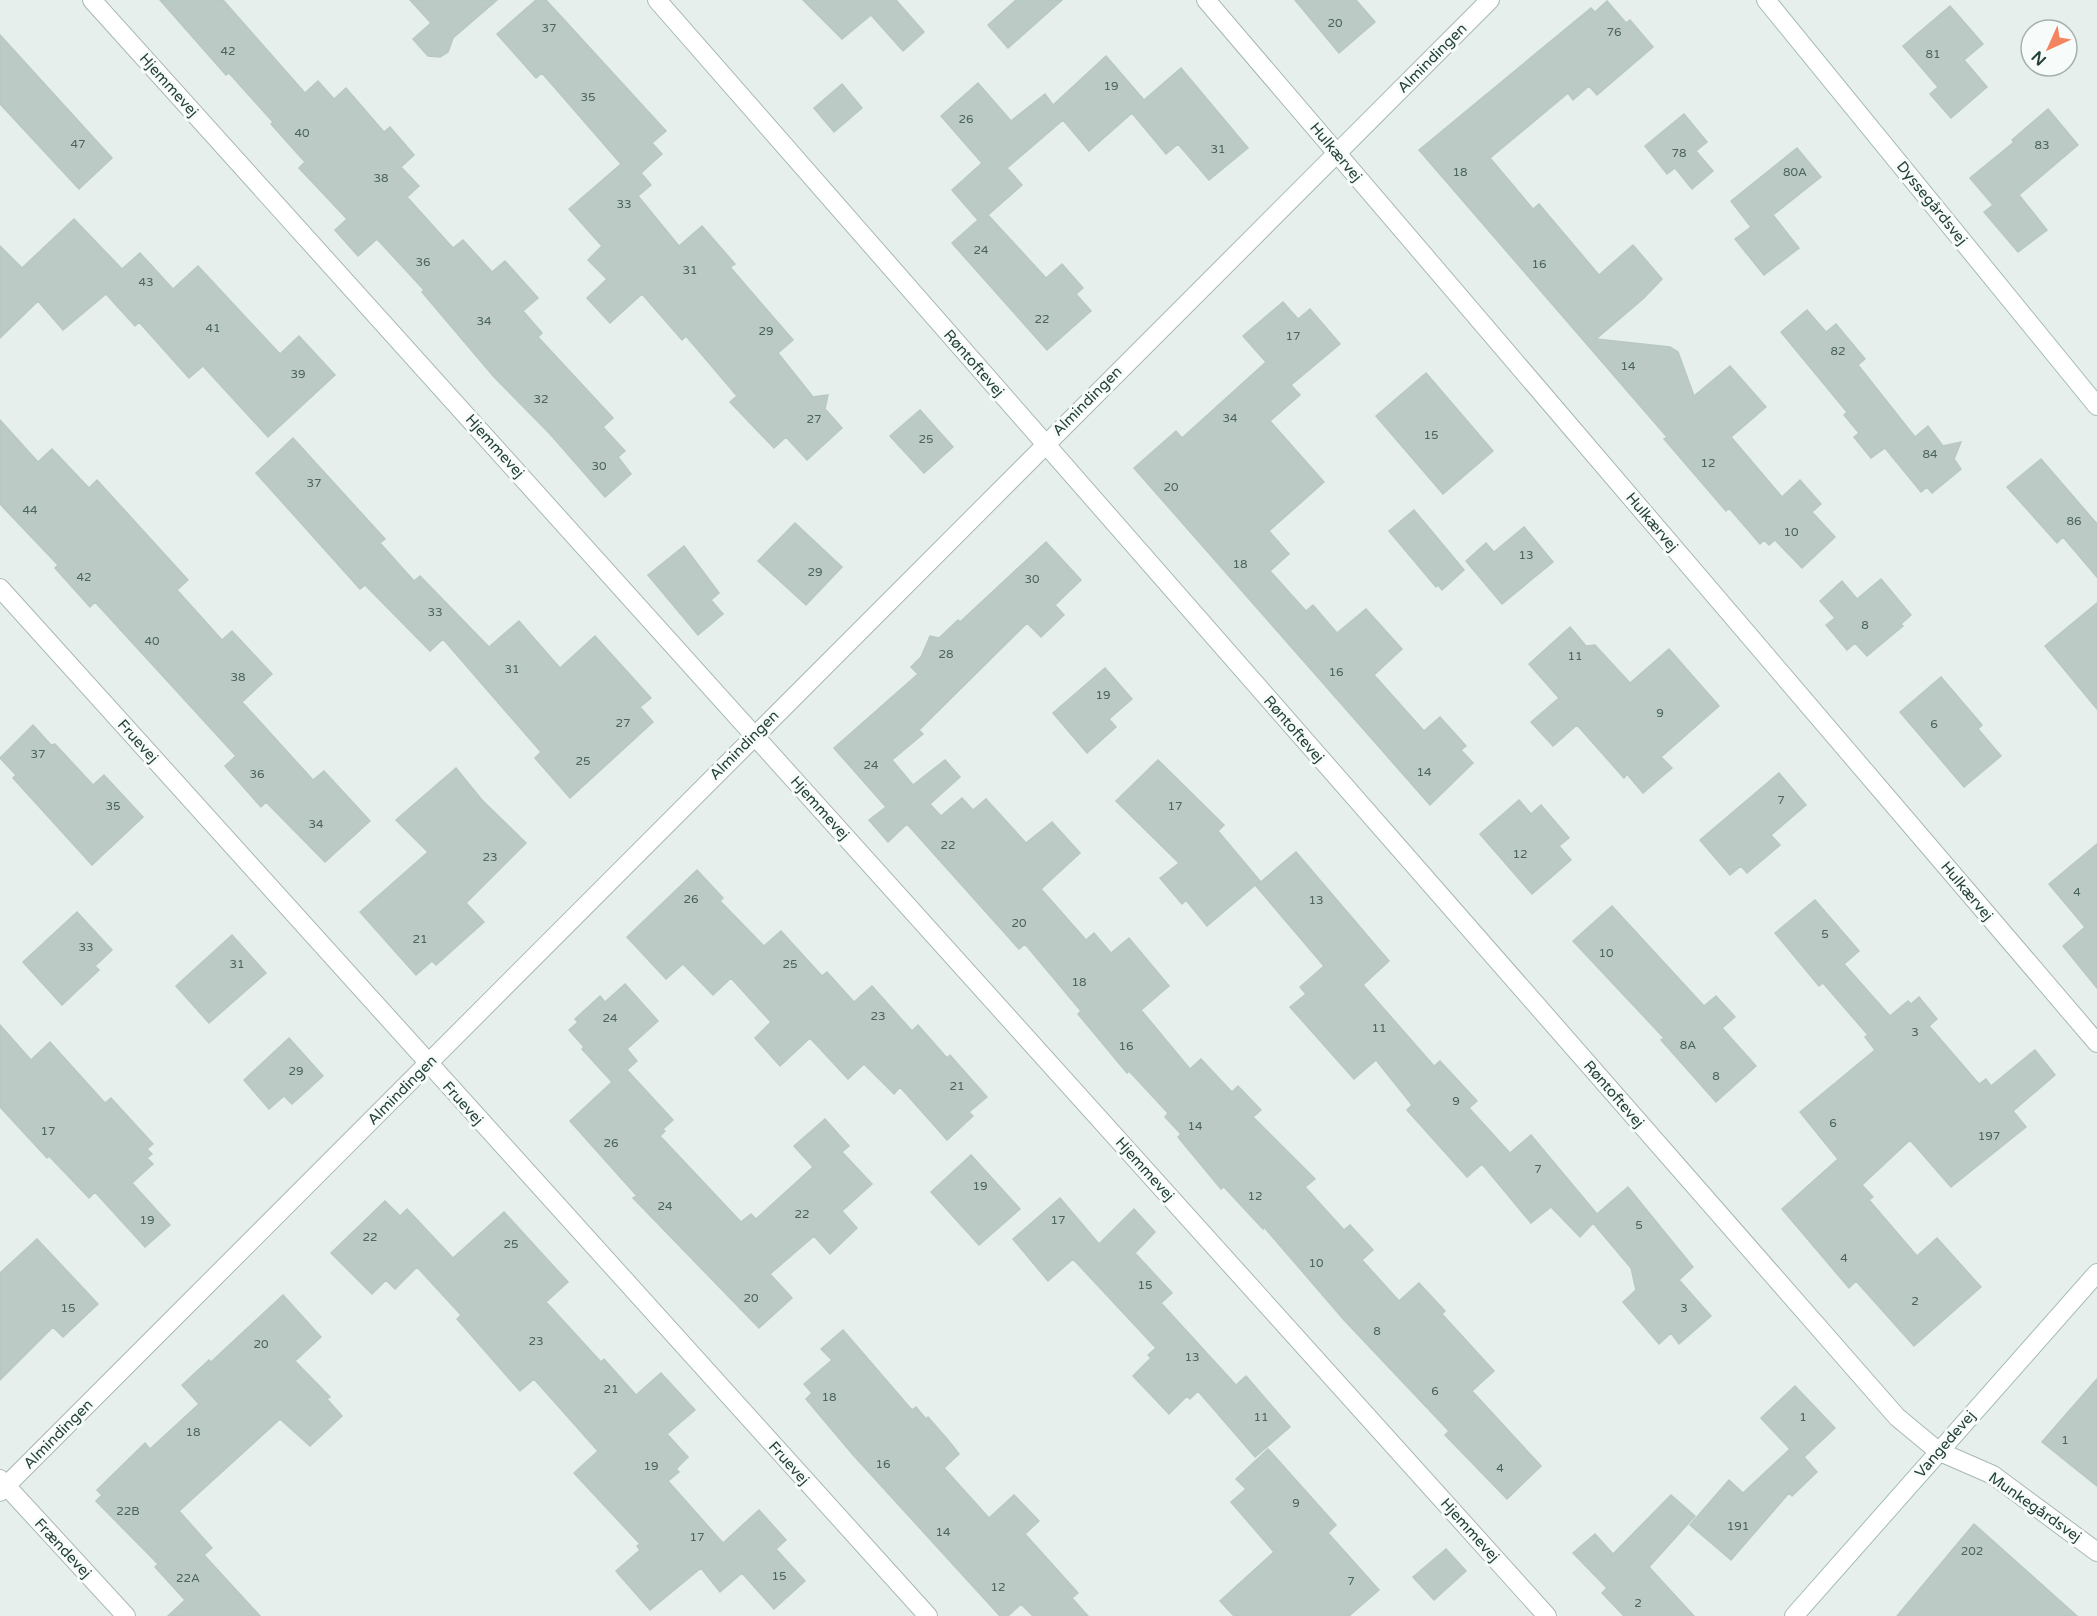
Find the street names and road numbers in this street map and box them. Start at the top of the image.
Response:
street label: Almindingen [1393,19,1471,97]
street label: Hjemmevej [136,49,202,121]
street label: Hulkærvej [1306,119,1366,185]
street label: Dyssegårdsvej [1893,158,1971,248]
street label: Røntoftevej [940,326,1008,400]
street label: Almindingen [1048,362,1126,440]
street label: Hjemmevej [462,410,528,482]
street label: Hulkærvej [1622,489,1682,555]
street label: Røntoftevej [1260,692,1328,766]
street label: Almindingen [705,706,783,784]
street label: Fruevej [114,716,162,766]
street label: Hjemmevej [787,772,853,844]
street label: Hulkærvej [1937,858,1997,924]
street label: Almindingen [363,1051,441,1129]
street label: Røntoftevej [1580,1057,1648,1131]
street label: Fruevej [439,1078,487,1128]
street label: Hjemmevej [1112,1133,1178,1205]
street label: Almindingen [19,1395,97,1473]
street label: Vangedevej [1911,1407,1979,1481]
street label: Fruevej [765,1438,813,1488]
street label: Munkegårdsvej [1985,1468,2085,1546]
street label: Hjemmevej [1437,1494,1503,1566]
street label: Frændevej [31,1514,95,1582]

